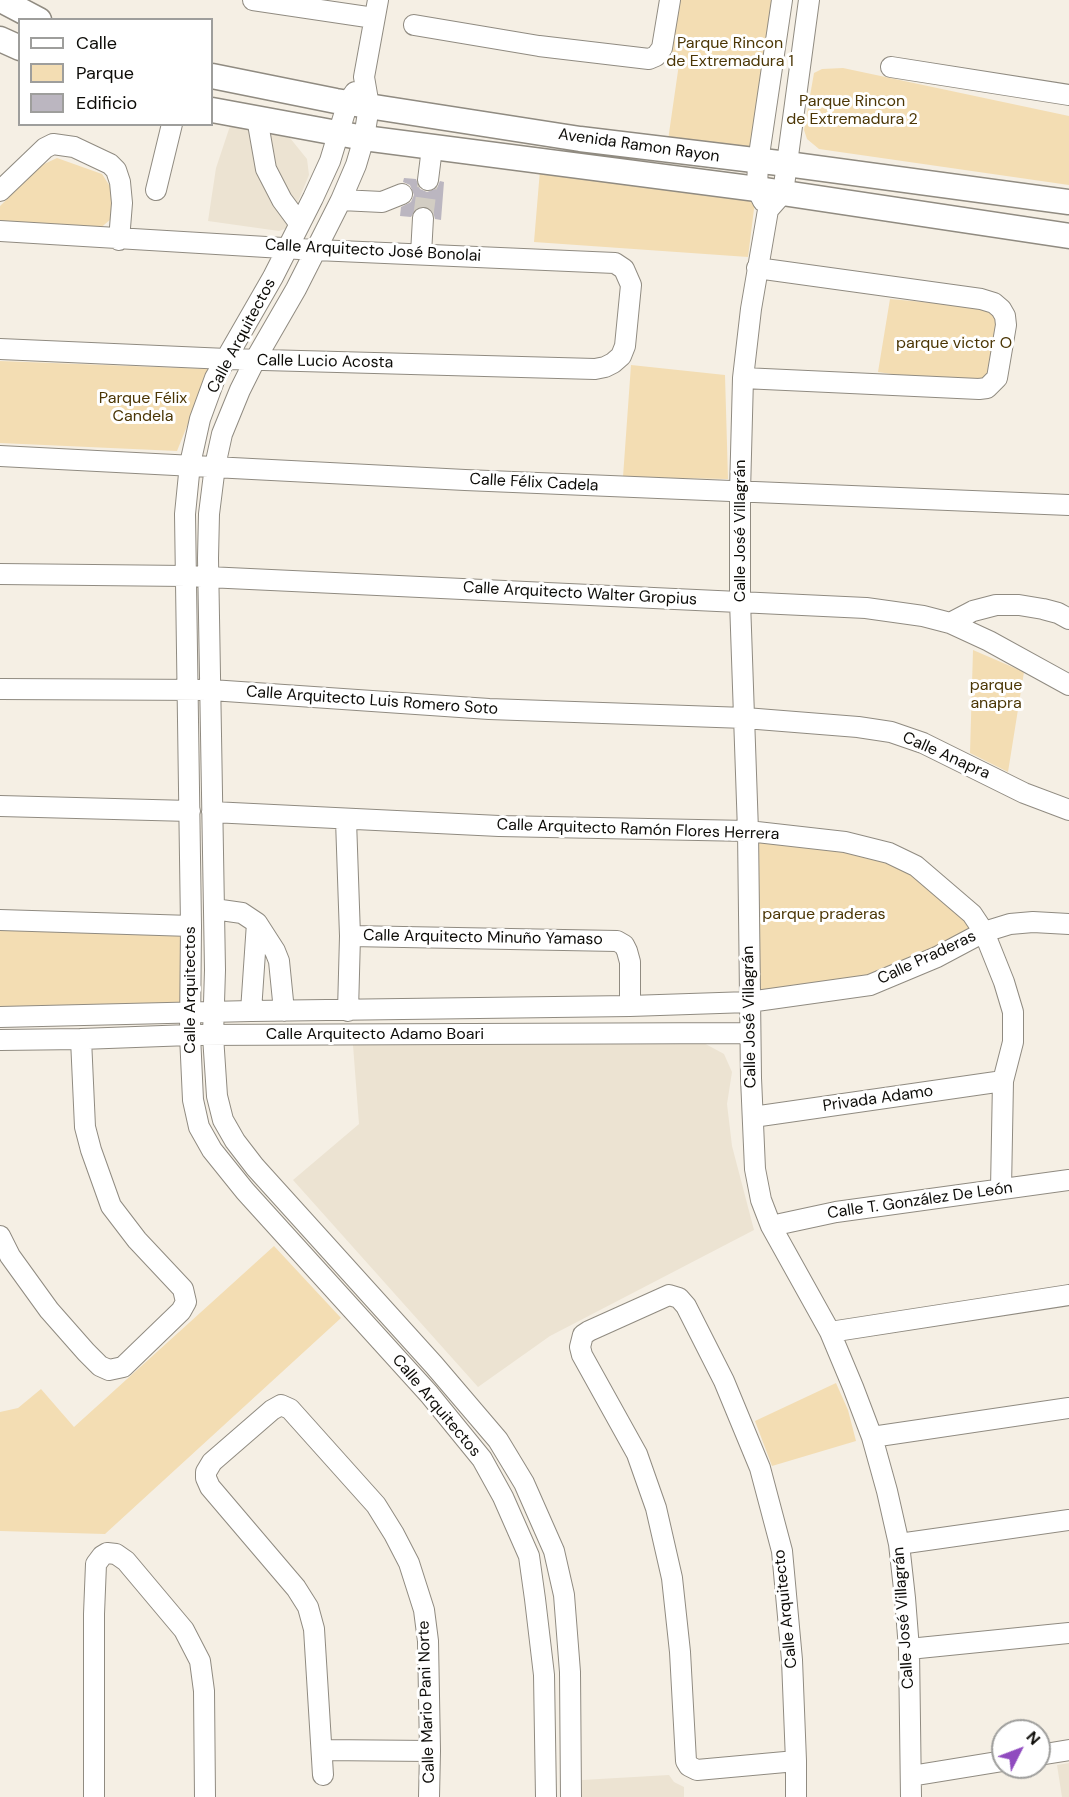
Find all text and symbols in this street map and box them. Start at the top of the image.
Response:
legend [18,18,213,126]
text: Calle [76,31,117,55]
park label: Parque Rincon de Extremadura 1 [666,34,794,72]
text: Parque [76,61,134,85]
text: Edificio [76,91,137,115]
park label: Parque Rincon de Extremadura 2 [786,92,918,130]
street label: Avenida Ramon Rayon [557,125,721,167]
street label: Calle Arquitecto José Bonolai [264,236,482,266]
street label: Calle Arquitectos [204,275,280,397]
park label: parque victor O [896,334,1012,354]
street label: Calle Lucio Acosta [257,351,393,373]
park label: Parque Félix Candela [99,389,187,427]
street label: Calle José Villagrán [731,460,751,602]
street label: Calle Félix Cadela [469,470,599,496]
street label: Calle Arquitecto Walter Gropius [462,578,698,610]
park label: parque anapra [970,676,1022,714]
street label: Calle Arquitecto Luis Romero Soto [245,683,499,719]
street label: Calle Anapra [899,728,993,784]
street label: Calle Arquitecto Ramón Flores Herrera [496,815,780,845]
park label: parque praderas [762,905,886,925]
street label: Calle Arquitectos [181,926,201,1054]
street label: Calle Arquitecto Minuño Yamaso [363,926,603,950]
street label: Calle Praderas [875,927,979,989]
street label: Calle José Villagrán [739,946,761,1088]
street label: Calle Arquitecto Adamo Boari [266,1025,484,1045]
street label: Privada Adamo [821,1082,935,1116]
street label: Calle T. González De León [826,1178,1014,1224]
street label: Calle Arquitectos [388,1351,484,1461]
street label: Calle José Villagrán [889,1546,919,1690]
street label: Calle Arquitecto [770,1549,802,1669]
street label: Calle Mario Pani Norte [415,1620,439,1784]
north arrow [991,1719,1051,1779]
text: N [1022,1727,1045,1749]

